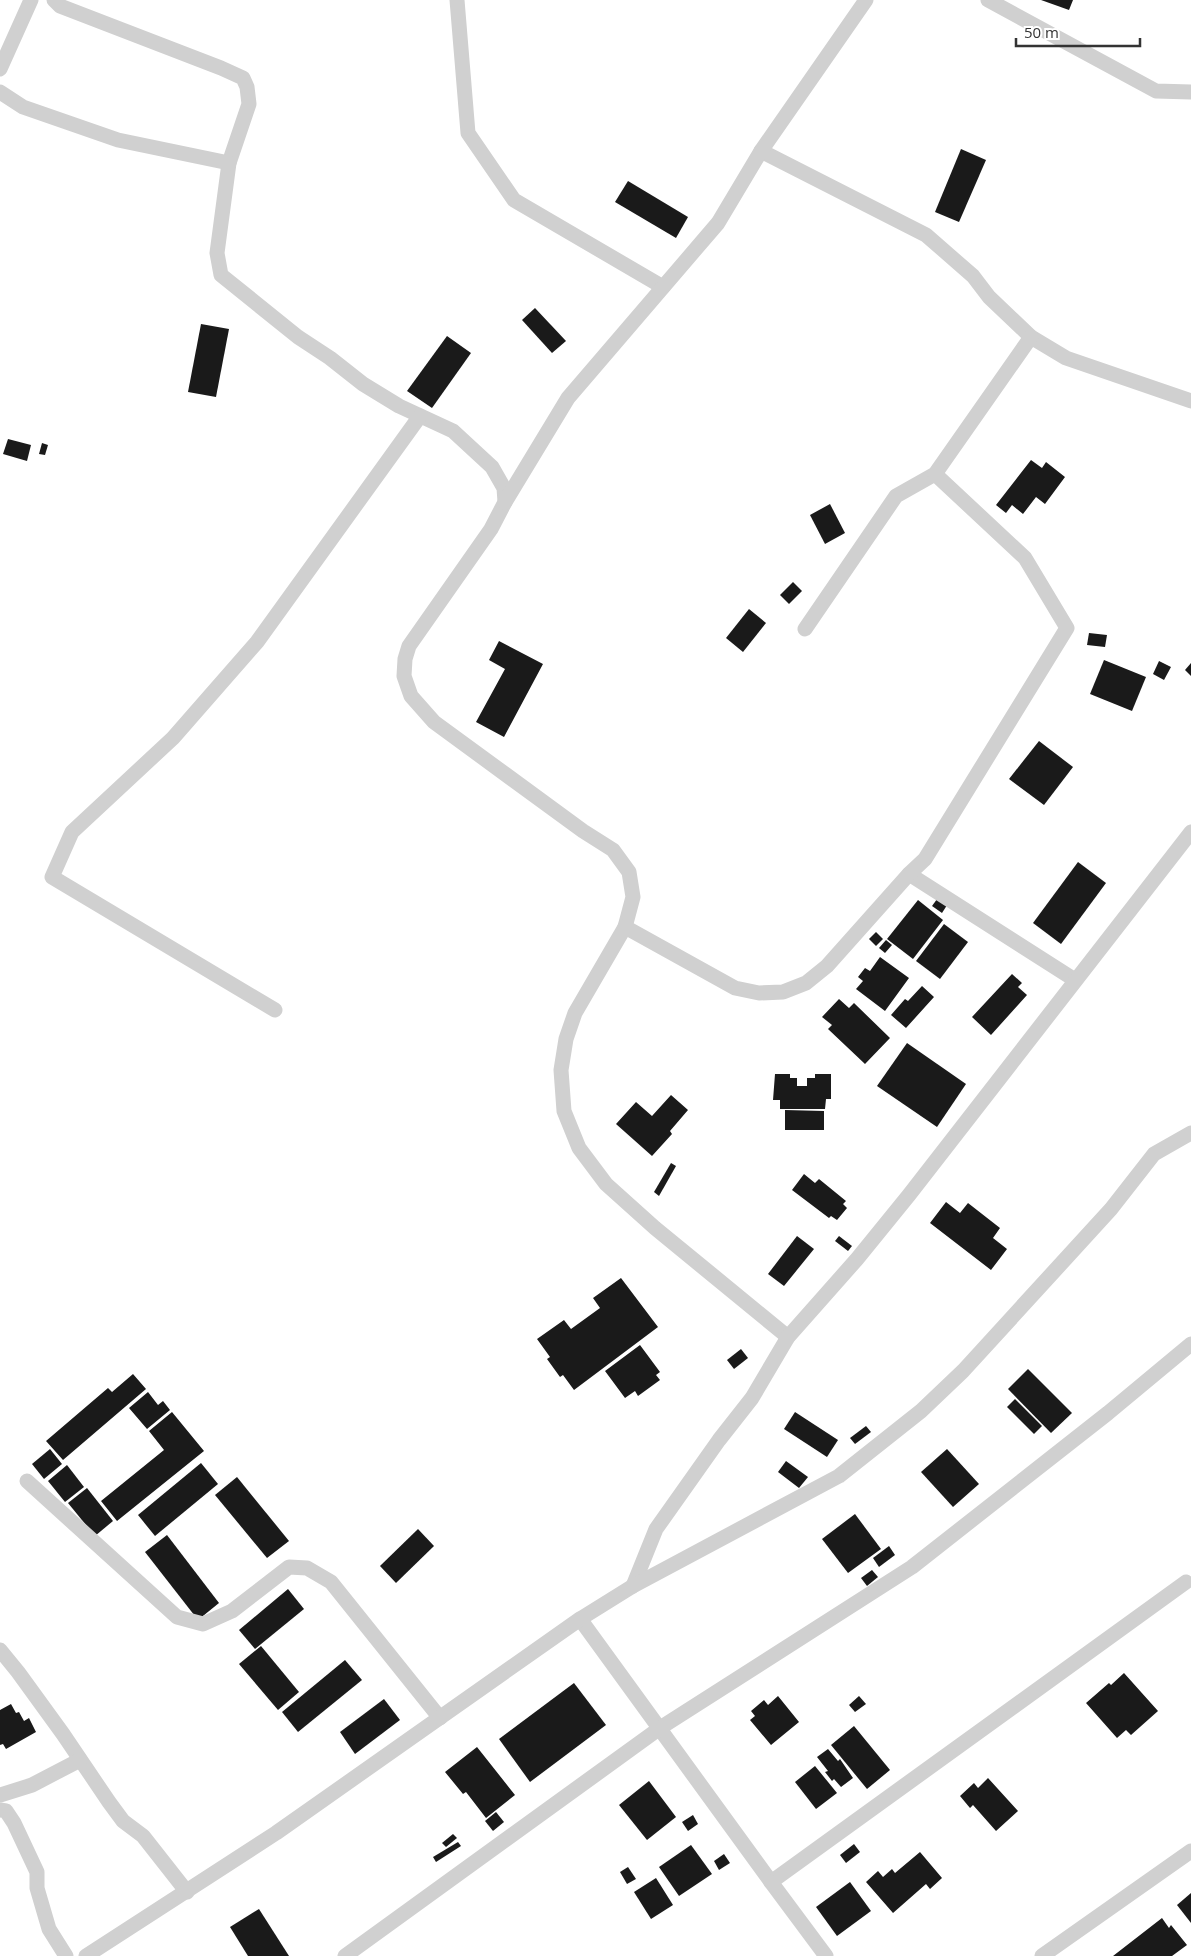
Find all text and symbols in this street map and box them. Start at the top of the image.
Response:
scale bar [1016,15,1140,47]
text: 50 m [1024,22,1059,42]

